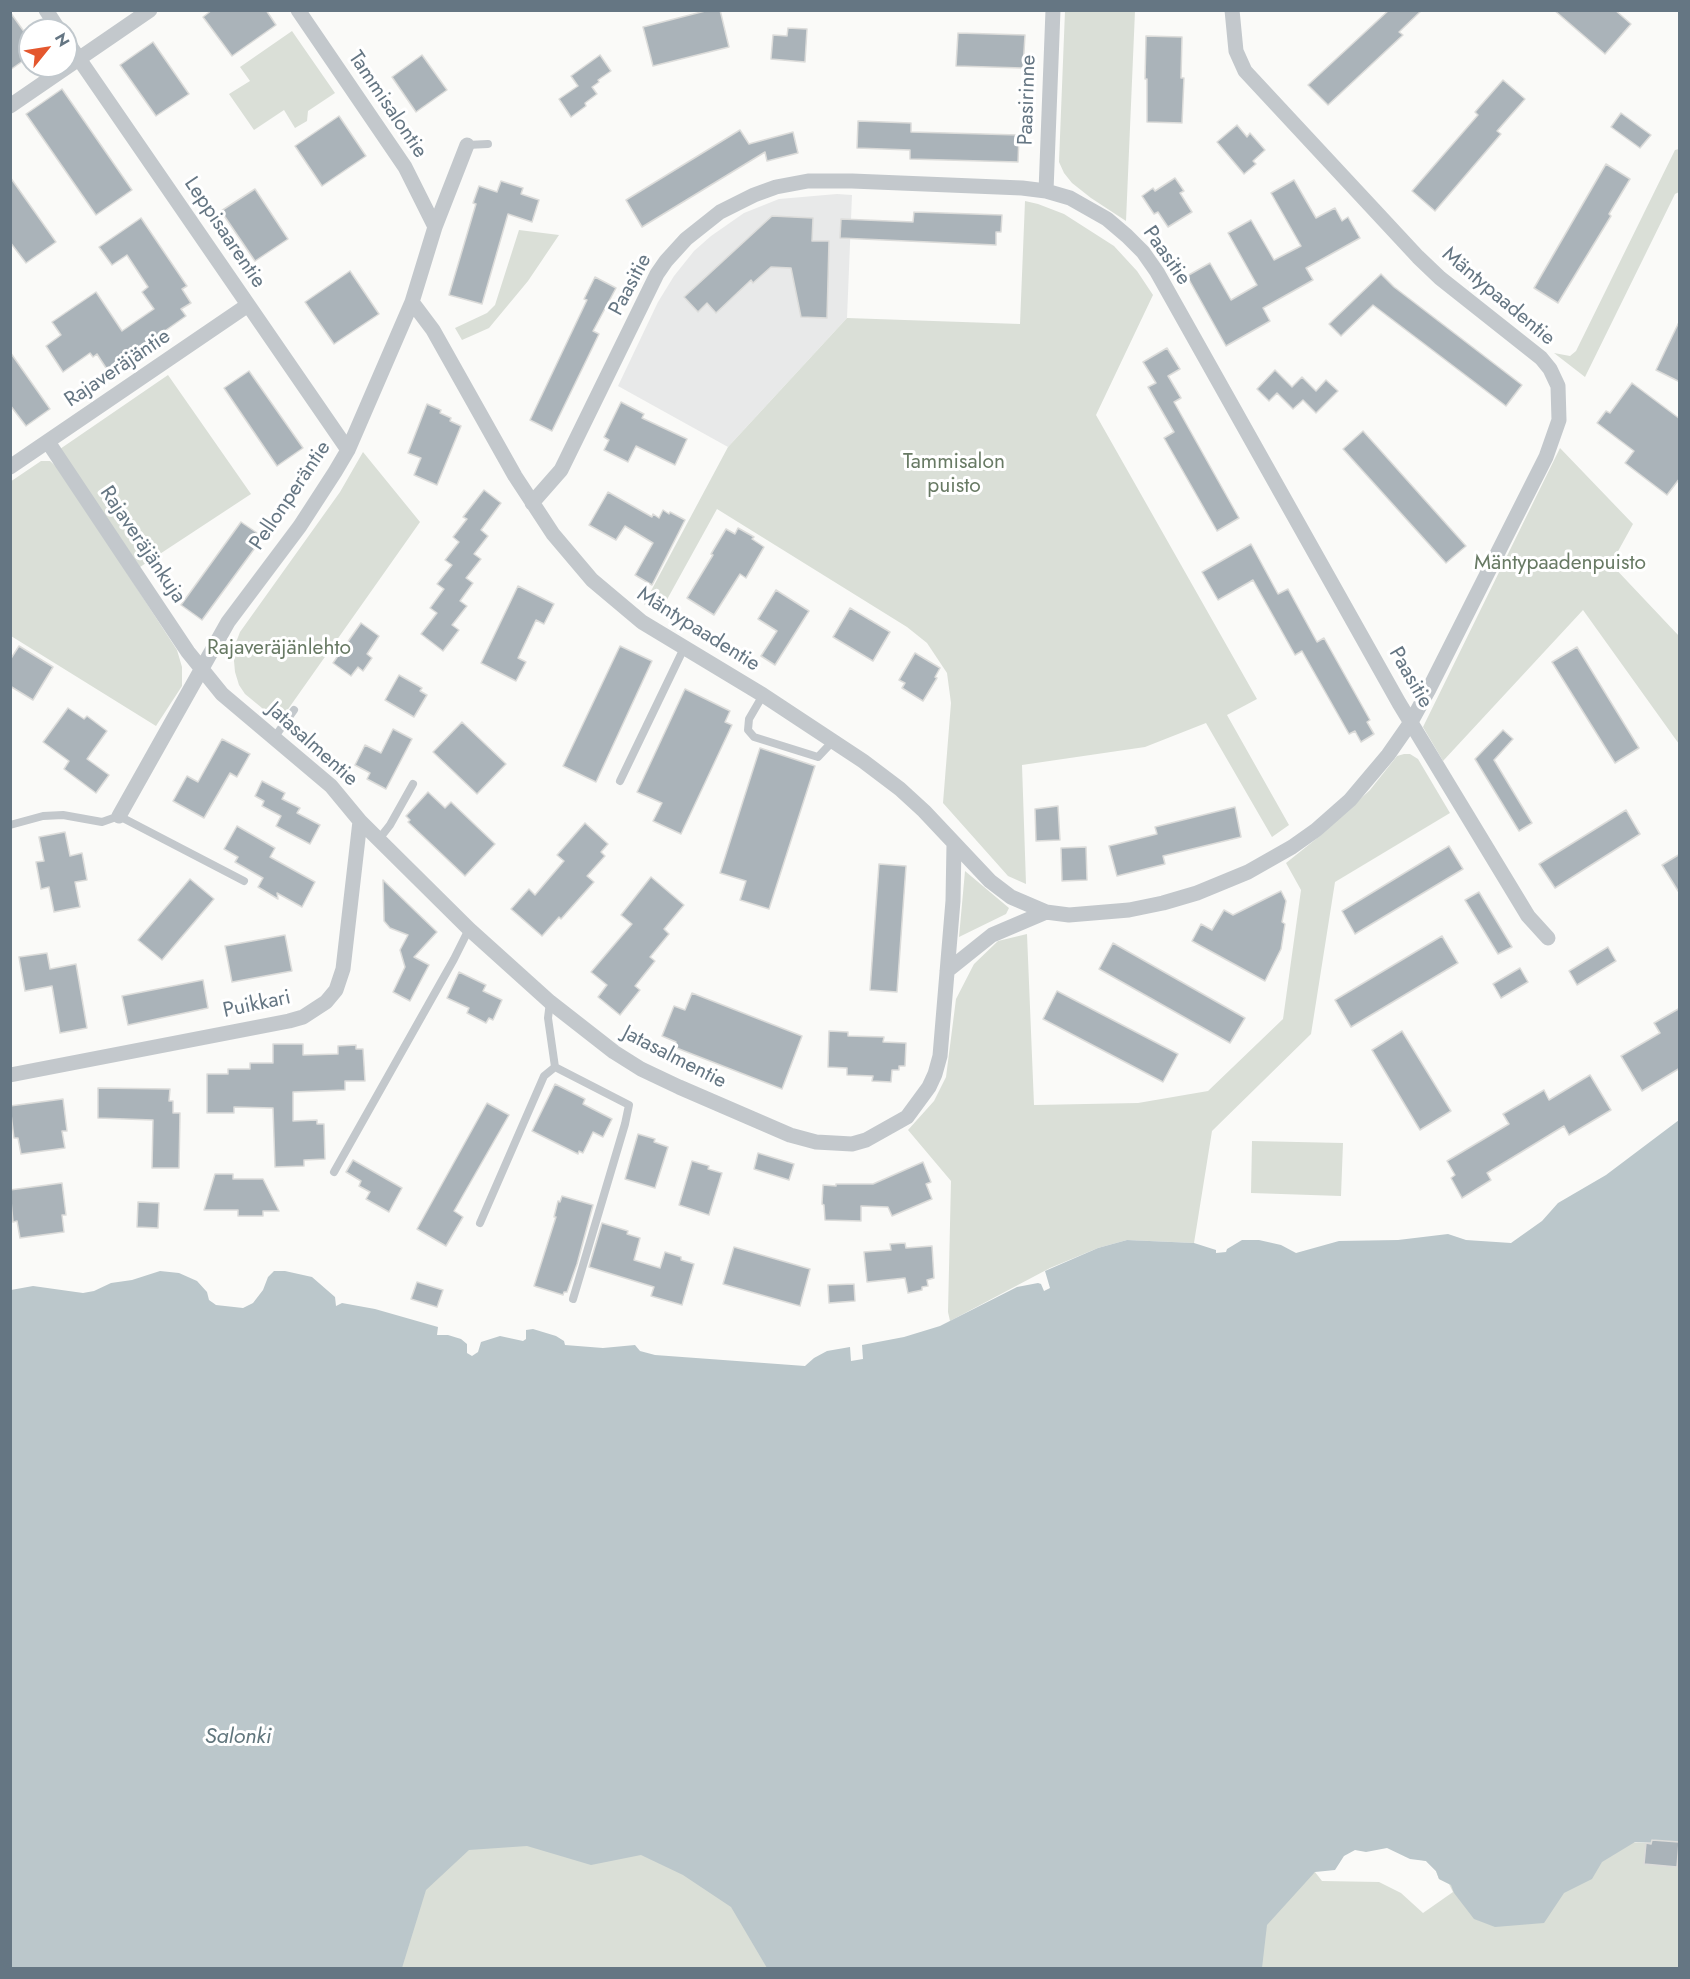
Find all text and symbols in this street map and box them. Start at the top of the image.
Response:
north arrow [18,18,78,78]
text: N [49,28,75,51]
street label: Tammisalontie [342,47,432,163]
street label: Paasirinne [1014,54,1042,146]
street label: Leppisaarentie [178,173,270,293]
street label: Paasitie [1137,222,1195,290]
street label: Mäntypaadentie [1436,242,1560,352]
street label: Paasitie [604,250,658,320]
street label: Rajaveräjäntie [60,324,176,414]
street label: Pellonperäntie [245,437,337,555]
park label: Tammisalon puisto [903,450,1005,500]
street label: Rajaveräjänkuja [94,482,190,608]
park label: Mäntypaadenpuisto [1474,551,1646,577]
street label: Mäntypaadentie [632,582,764,678]
park label: Rajaveräjänlehto [207,636,351,662]
street label: Paasitie [1383,643,1437,713]
street label: Jatasalmentie [262,698,362,792]
street label: Puikkari [221,986,293,1024]
street label: Jatasalmentie [618,1021,730,1095]
water label: Salonki [205,1725,271,1751]

